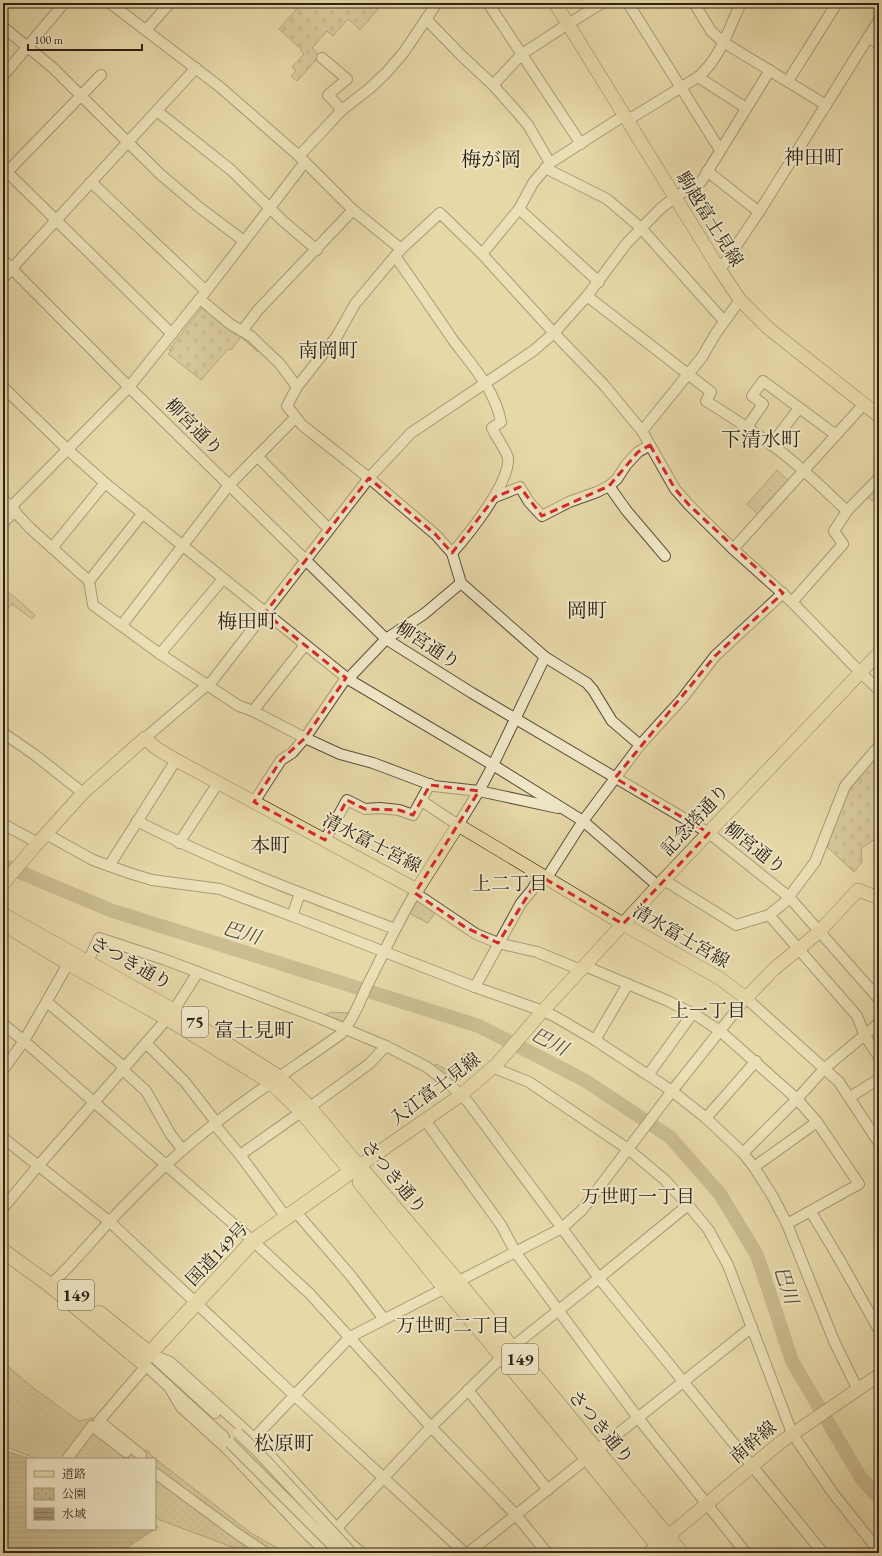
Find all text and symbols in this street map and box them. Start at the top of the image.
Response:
scale bar [28,26,142,52]
text: 100 m [34,32,64,48]
district label: 神田町 [784,144,844,170]
district label: 梅が岡 [461,146,521,172]
street label: 駒越富士見線 [672,167,749,271]
district label: 南岡町 [298,337,358,363]
street label: 柳宮通り [161,393,228,460]
district label: 下清水町 [721,426,801,452]
district label: 岡町 [567,597,607,623]
district label: 梅田町 [217,608,277,634]
street label: 柳宮通り [392,615,465,674]
street label: 記念塔通り [656,779,734,860]
street label: 清水富士宮線 [319,808,426,877]
street label: 柳宮通り [720,816,791,879]
district label: 本町 [250,832,290,858]
district label: 上二丁目 [472,871,548,896]
street label: 清水富士宮線 [629,899,734,973]
water label: 巴川 [220,915,266,951]
street label: さつき通り [86,931,176,994]
district label: 上一丁目 [670,998,746,1023]
road number: 75 [182,1007,208,1037]
district label: 富士見町 [214,1017,294,1043]
water label: 巴川 [527,1022,574,1062]
street label: 入江富士見線 [385,1047,485,1130]
street label: さつき通り [357,1135,432,1219]
district label: 万世町一丁目 [581,1184,695,1209]
street label: 国道149号 [181,1217,253,1290]
water label: 巴川 [769,1263,805,1309]
road number: 149 [58,1280,94,1310]
district label: 万世町二丁目 [396,1313,510,1338]
road number: 149 [502,1344,538,1374]
street label: さつき通り [564,1385,639,1469]
street label: 南幹線 [725,1415,781,1468]
district label: 松原町 [254,1430,314,1456]
legend [26,1458,156,1530]
text: 道路 [62,1466,86,1482]
text: 公園 [62,1486,86,1502]
text: 水域 [62,1506,86,1522]

